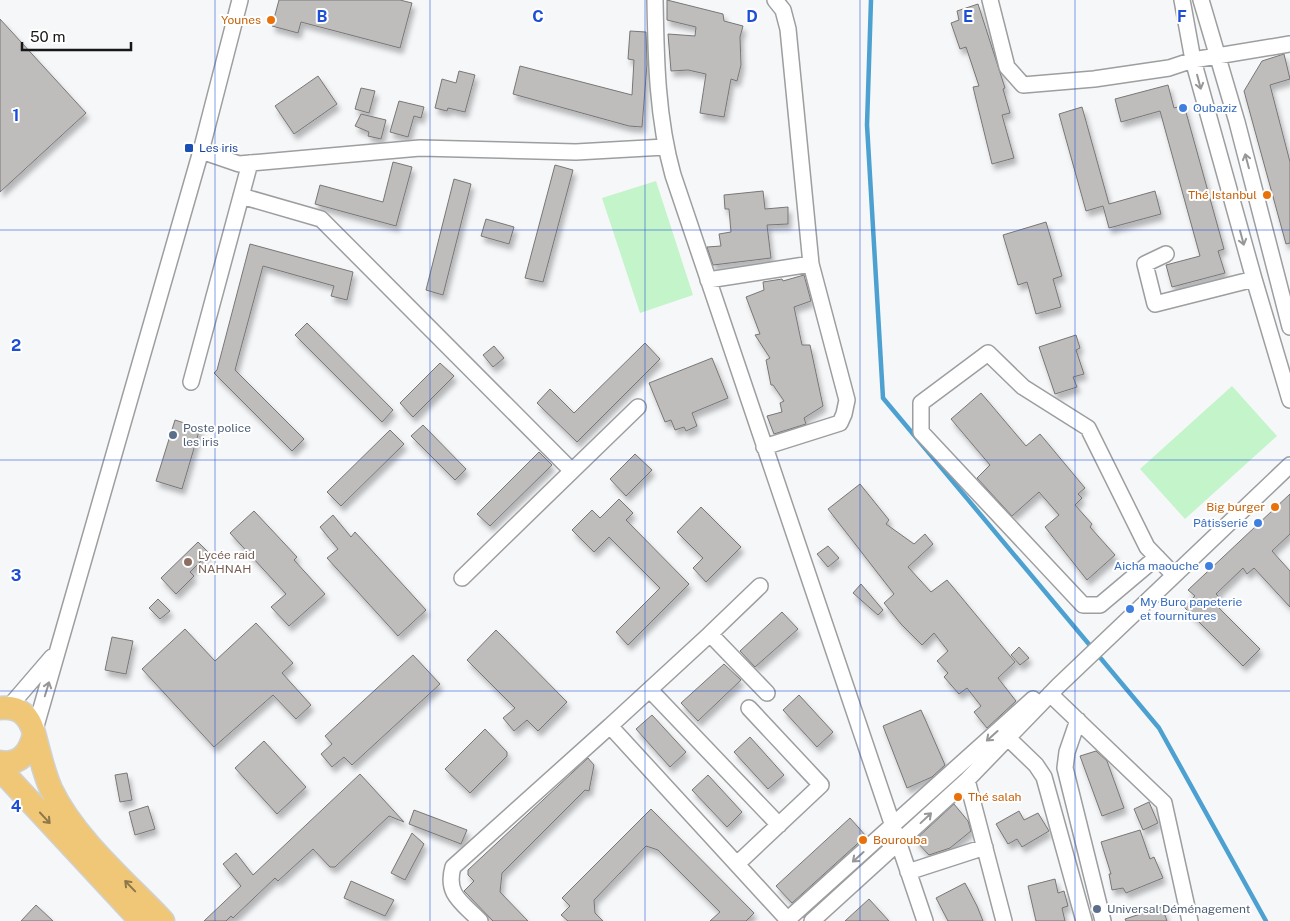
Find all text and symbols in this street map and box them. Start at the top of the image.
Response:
text: B [317,7,328,26]
text: C [532,7,544,26]
text: D [746,7,758,26]
text: E [963,7,973,26]
text: F [1177,7,1187,26]
place label: Younes [221,13,261,27]
marker: Younes [265,14,277,26]
scale bar [22,20,131,52]
text: 50 m [30,28,65,45]
one-way arrow [1195,73,1204,89]
place label: Oubaziz [1193,101,1237,115]
marker: Oubaziz [1177,102,1189,114]
text: 1 [13,106,19,125]
place label: Les iris [199,141,238,155]
marker: Les iris [183,142,195,154]
one-way arrow [1242,154,1252,170]
place label: Thé Istanbul [1188,188,1257,202]
marker: Thé Istanbul [1261,189,1273,201]
one-way arrow [1238,230,1248,246]
text: 2 [11,336,21,355]
place label: Poste police les iris [183,421,251,449]
marker: Poste police les iris [167,429,179,441]
place label: Big burger [1206,500,1265,514]
marker: Big burger [1269,501,1281,513]
place label: Pâtisserie [1193,516,1248,530]
marker: Pâtisserie [1252,517,1264,529]
place label: Lycée raid NAHNAH [198,548,255,576]
marker: Lycée raid NAHNAH [182,556,194,568]
place label: Aicha maouche [1114,559,1199,573]
marker: Aicha maouche [1203,560,1215,572]
text: 3 [11,566,21,585]
place label: My Buro papeterie et fournitures [1140,595,1243,623]
marker: My Buro papeterie et fournitures [1124,603,1136,615]
one-way arrow [42,682,52,698]
one-way arrow [985,730,998,742]
place label: Thé salah [968,790,1022,804]
marker: Thé salah [952,791,964,803]
text: 4 [11,797,22,816]
one-way arrow [39,812,51,824]
one-way arrow [920,812,932,824]
place label: Bourouba [873,833,927,847]
marker: Bourouba [857,834,869,846]
one-way arrow [852,851,865,862]
one-way arrow [124,879,136,892]
place label: Universal Déménagement [1107,902,1251,916]
marker: Universal Déménagement [1091,903,1103,915]

